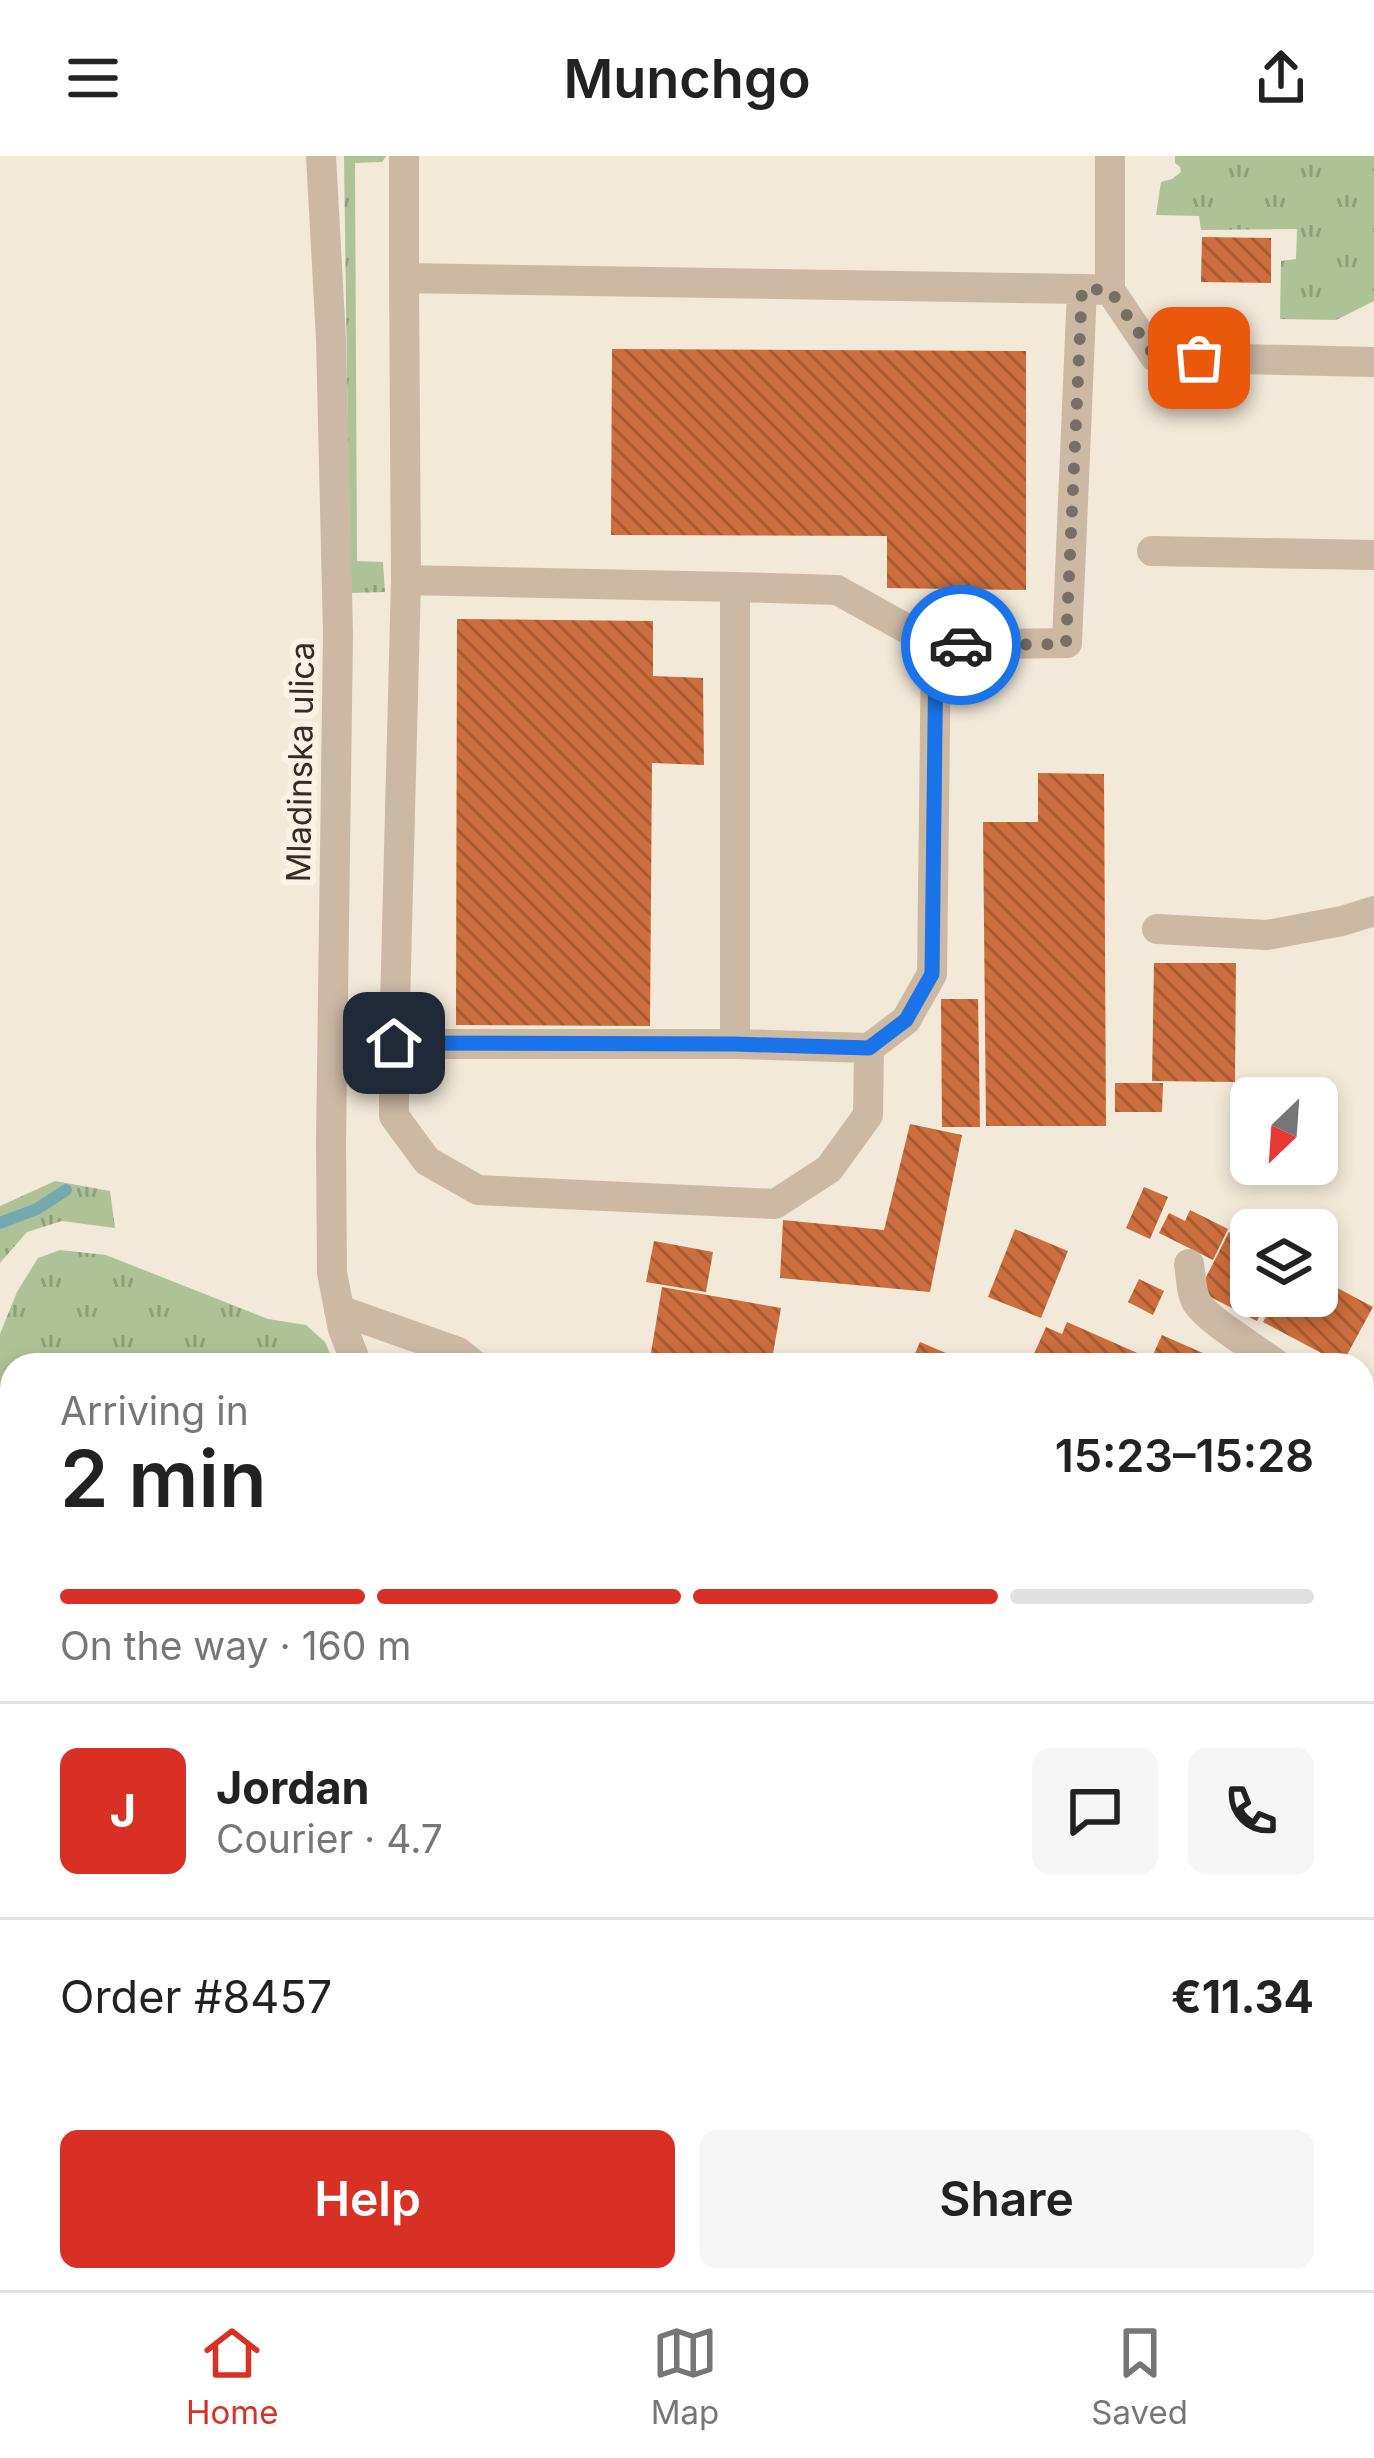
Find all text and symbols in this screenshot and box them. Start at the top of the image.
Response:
icon: menu [60,45,126,111]
icon: share [1248,45,1314,111]
text: Munchgo [563,46,811,111]
pin [1148,307,1250,409]
icon: bag [1166,325,1232,391]
courier [901,585,1021,705]
icon: car [928,612,994,678]
street label: Mladinska ulica [278,641,322,883]
pin [343,992,445,1094]
icon: home [361,1010,427,1076]
north arrow [1230,1077,1338,1185]
map controls [1230,1077,1338,1317]
button: layers [1230,1209,1338,1317]
text: Arriving in [60,1387,249,1434]
text: 15:23–15:28 [1055,1428,1314,1483]
text: 2 min [60,1431,267,1526]
text: On the way · 160 m [60,1622,411,1669]
button: chat [1032,1748,1158,1874]
button: phone [1188,1748,1314,1874]
text: Jordan [216,1760,370,1815]
text: J [110,1783,136,1838]
text: Courier · 4.7 [216,1815,443,1862]
text: Order #8457 [60,1969,332,2024]
text: €11.34 [1171,1969,1314,2024]
button: Help [60,2130,675,2268]
button: Share [699,2130,1314,2268]
tab: Home [186,2320,279,2432]
tab: Map [651,2320,719,2432]
tab: Saved [1091,2320,1188,2432]

